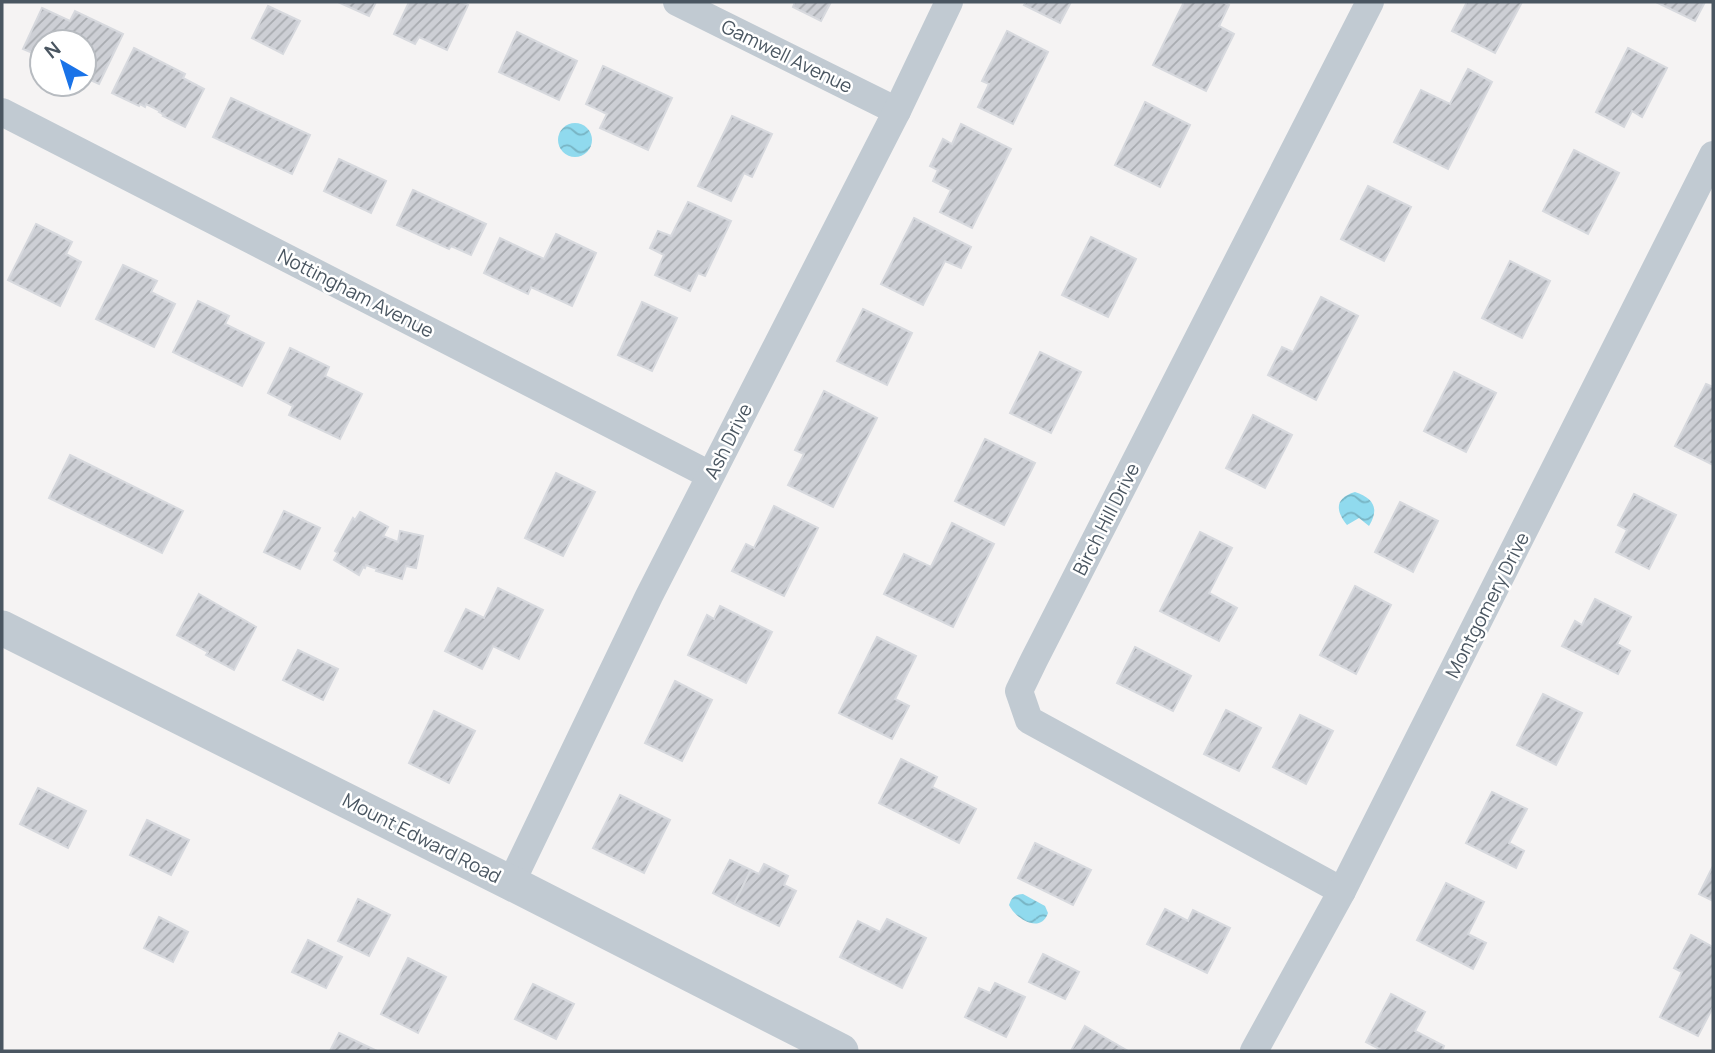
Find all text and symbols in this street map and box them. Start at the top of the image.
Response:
street label: Gamwell Avenue [717,13,857,99]
north arrow [28,28,98,98]
text: N [39,35,66,64]
street label: Nottingham Avenue [273,242,439,344]
street label: Ash Drive [698,399,758,483]
street label: Birch Hill Drive [1067,458,1145,580]
street label: Montgomery Drive [1439,527,1535,683]
street label: Mount Edward Road [338,787,506,889]

